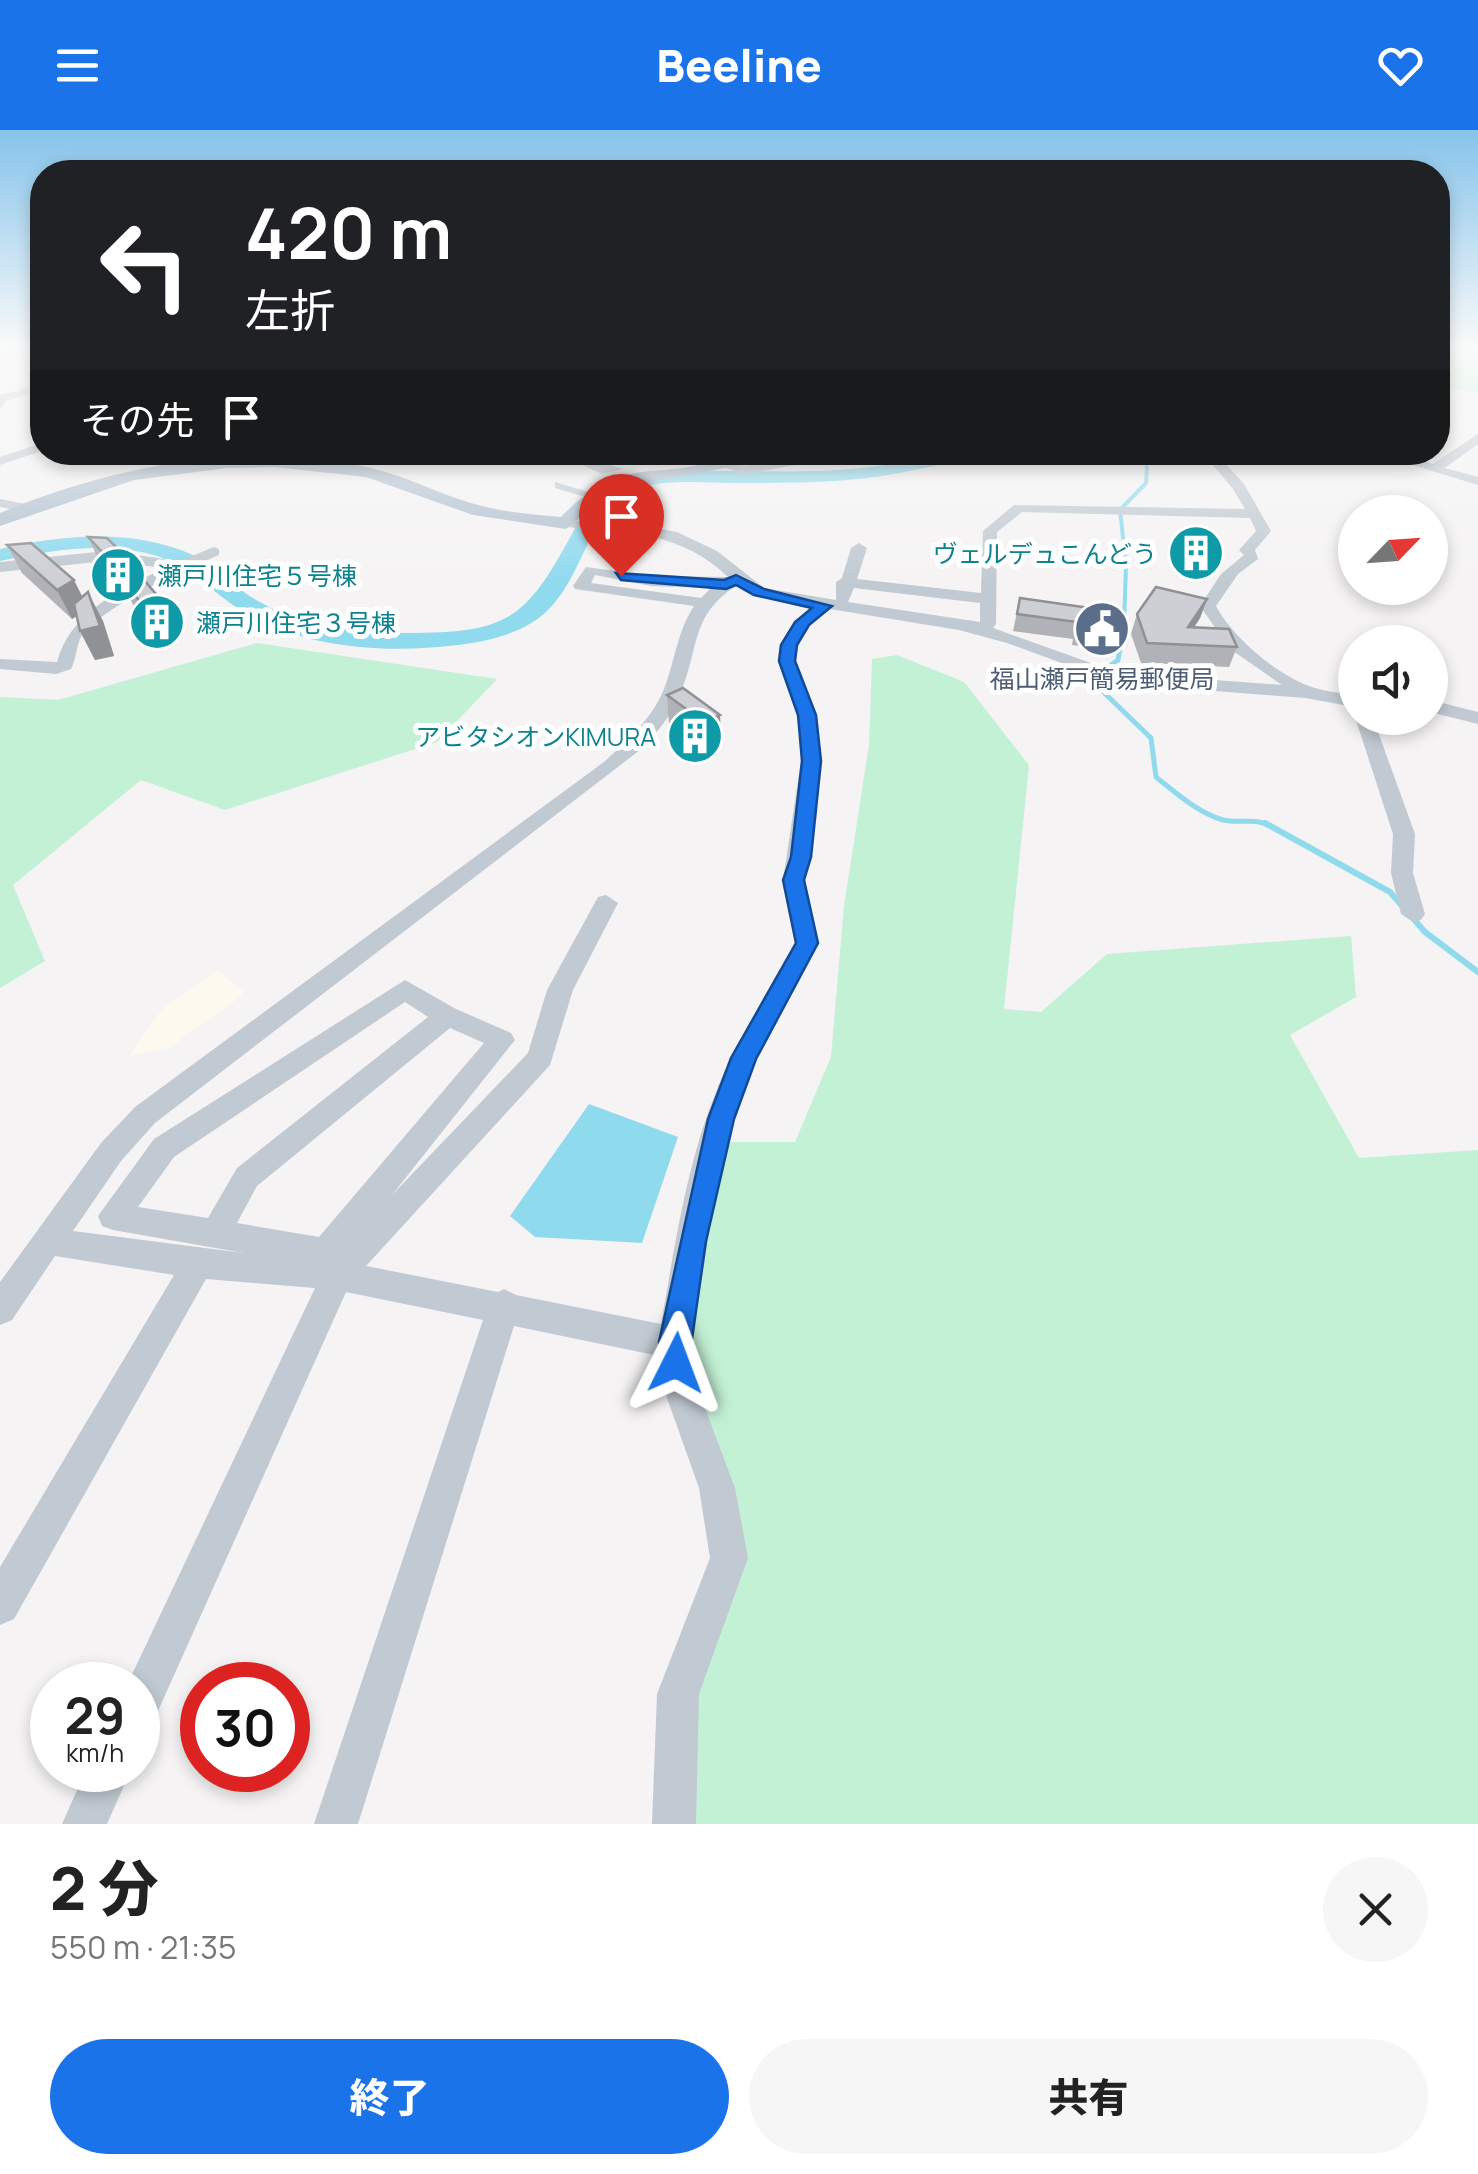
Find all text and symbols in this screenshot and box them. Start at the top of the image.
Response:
text: Beeline [656,34,822,96]
icon: menu [50,38,105,93]
icon: heart [1373,38,1428,93]
text: 420 m [245,184,452,280]
icon: left [80,200,210,330]
text: 左折 [245,279,335,341]
icon: arrive [214,390,269,445]
text: その先 [80,393,194,445]
pin [579,474,664,577]
icon: arrive [594,489,649,544]
north arrow [1338,495,1448,605]
map controls [1338,495,1448,735]
building icon: ヴェルデュこんどう [1166,523,1226,583]
place label: ヴェルデュこんどう [933,536,1157,571]
building icon: 瀬戸川住宅５号棟 [88,545,148,605]
place label: 瀬戸川住宅５号棟 [157,558,357,593]
building icon: 瀬戸川住宅３号棟 [127,592,187,652]
public building icon: 福山瀬戸簡易郵便局 [1072,599,1132,659]
place label: 瀬戸川住宅３号棟 [196,605,396,640]
button: sound [1338,625,1448,735]
place label: 福山瀬戸簡易郵便局 [989,661,1215,696]
building icon: アビタシオンKIMURA [665,706,725,766]
place label: アビタシオンKIMURA [415,719,656,754]
position arrow [624,1311,728,1415]
speed limit sign: 30 [180,1662,310,1792]
text: 29 [65,1681,125,1749]
text: km/h [66,1735,124,1770]
text: 2 分 [50,1846,158,1928]
button: close [1323,1857,1428,1962]
text: 550 m · 21:35 [50,1925,237,1969]
button: 終了 [50,2039,729,2154]
button: 共有 [749,2039,1428,2154]

